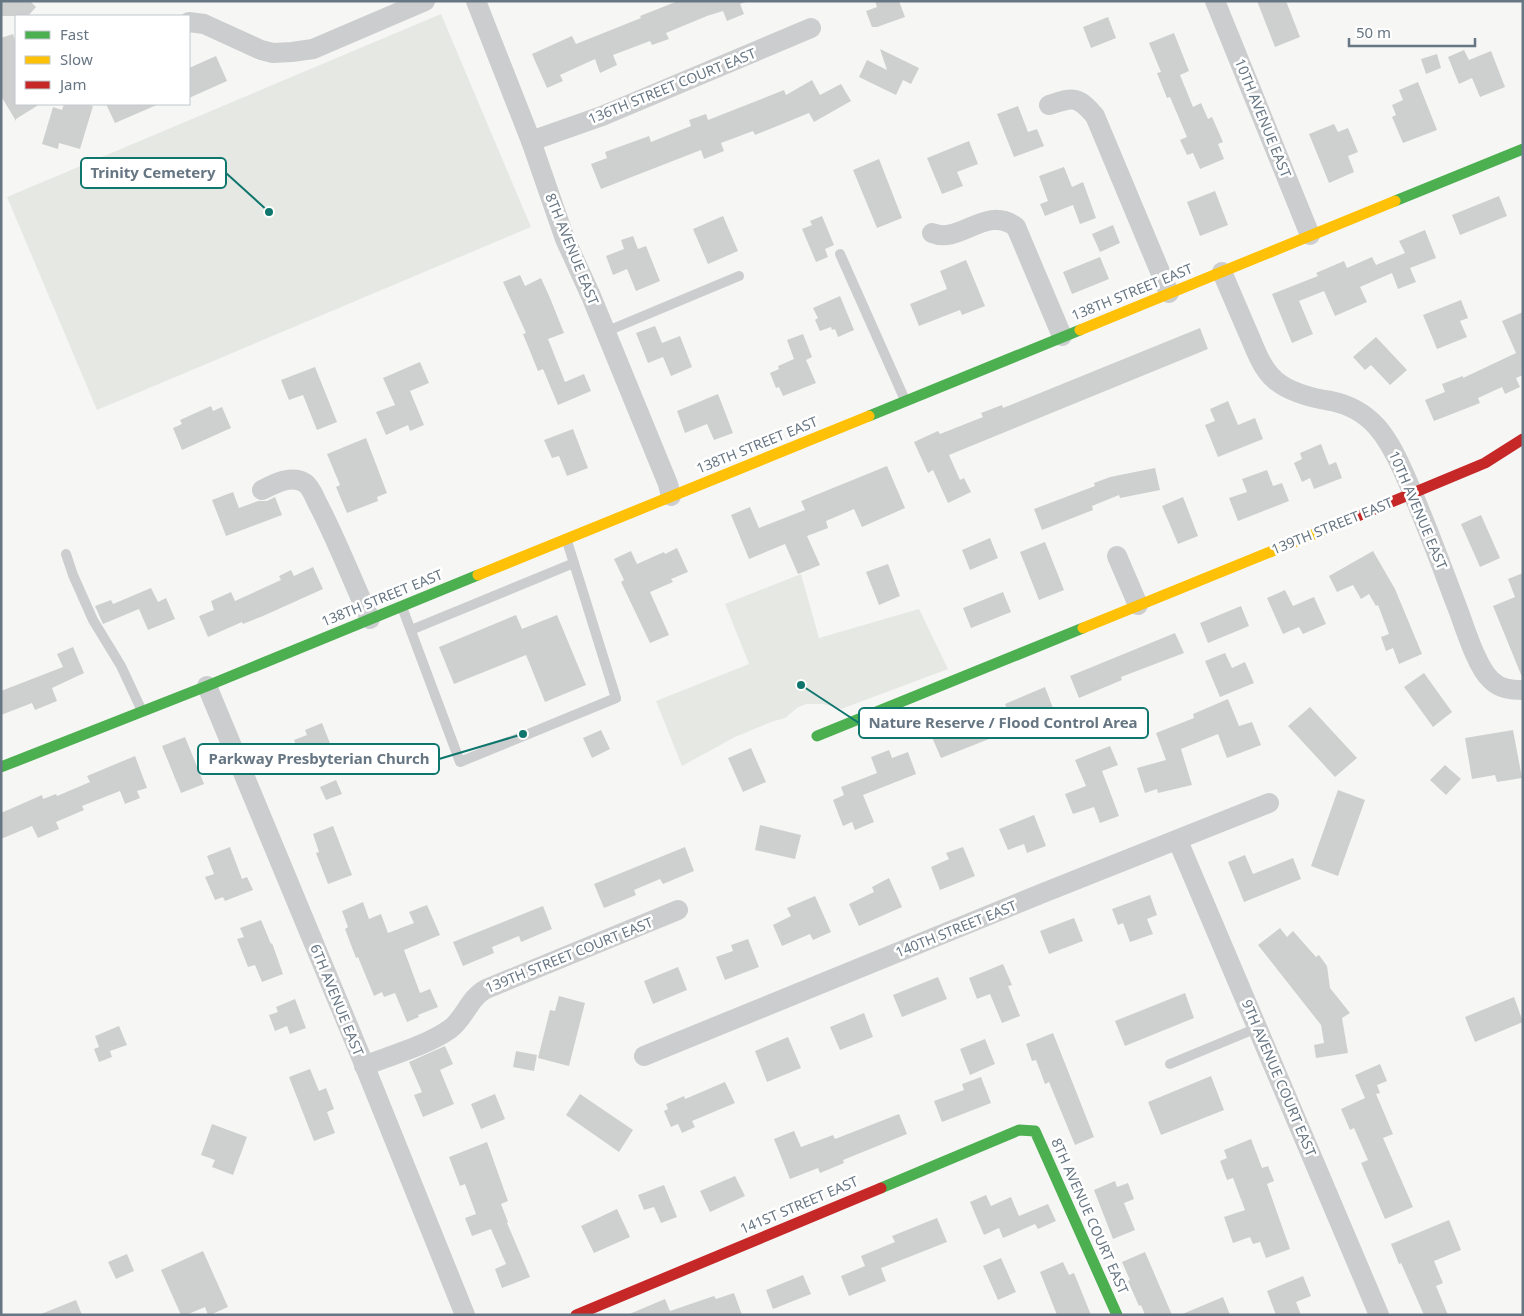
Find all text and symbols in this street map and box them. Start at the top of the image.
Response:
legend [15,15,190,105]
scale bar [1349,15,1475,47]
text: 50 m [1356,22,1391,42]
text: Fast [60,24,89,44]
street label: 136TH STREET COURT EAST [585,43,759,128]
text: Slow [60,49,93,69]
street label: 10TH AVENUE EAST [1231,55,1296,180]
text: Jam [58,74,87,94]
callout: Trinity Cemetery [81,158,226,188]
text: Trinity Cemetery [90,162,216,182]
street label: 8TH AVENUE EAST [541,190,604,308]
street label: 138TH STREET EAST [1068,258,1195,325]
street label: 138TH STREET EAST [693,411,820,478]
street label: 10TH AVENUE EAST [1385,448,1452,572]
street label: 139TH STREET EAST [1268,492,1395,559]
street label: 138TH STREET EAST [318,564,445,631]
callout: Nature Reserve / Flood Control Area [859,708,1148,738]
text: Nature Reserve / Flood Control Area [868,712,1138,732]
callout: Parkway Presbyterian Church [198,744,439,774]
text: Parkway Presbyterian Church [209,748,429,768]
street label: 140TH STREET EAST [892,895,1019,962]
street label: 139TH STREET COURT EAST [482,912,656,997]
street label: 6TH AVENUE EAST [306,941,369,1059]
street label: 9TH AVENUE COURT EAST [1238,996,1321,1159]
street label: 8TH AVENUE COURT EAST [1047,1135,1134,1297]
street label: 141ST STREET EAST [737,1171,861,1238]

